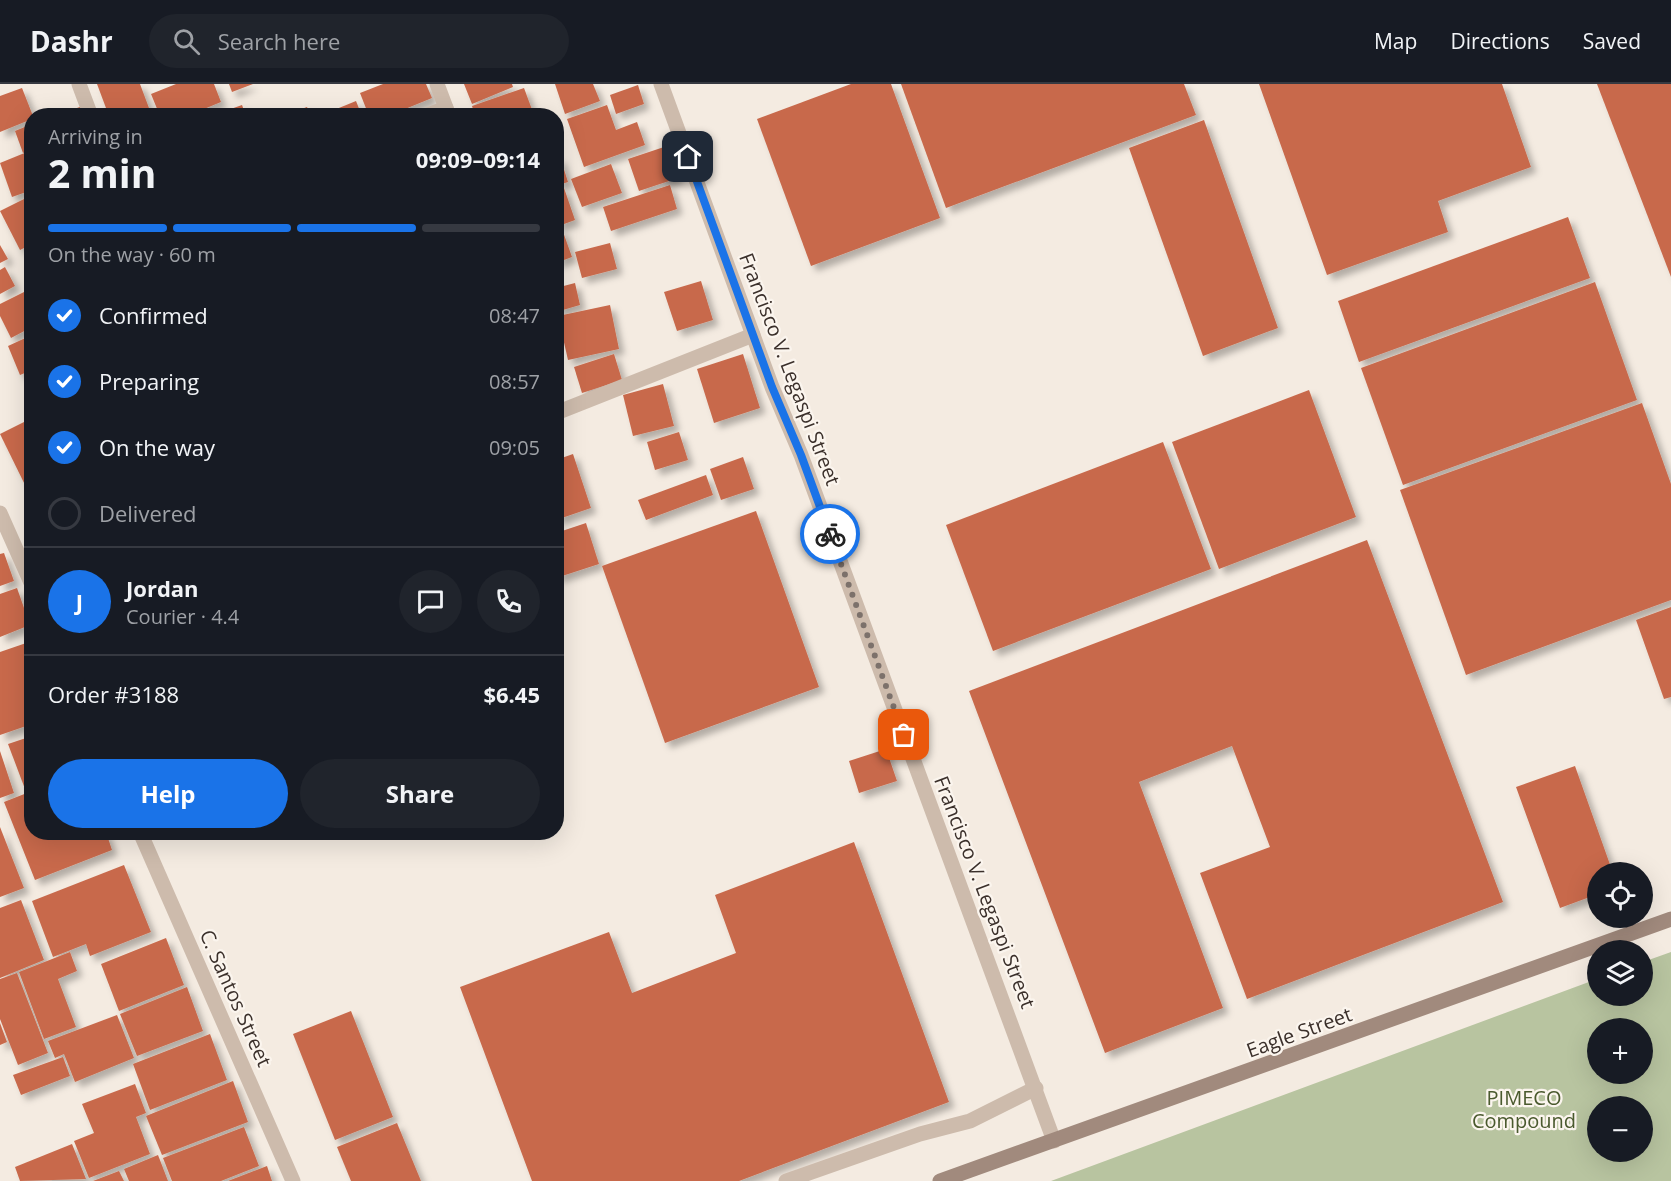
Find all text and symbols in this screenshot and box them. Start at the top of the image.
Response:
search box [149,14,569,68]
text: Dashr [30,22,113,60]
icon: search [170,25,203,58]
text: Search here [218,26,340,56]
text: Map [1374,27,1417,55]
text: Directions [1450,27,1550,55]
text: Saved [1583,27,1641,55]
text: Arriving in [48,123,143,150]
pin [662,131,713,182]
icon: home [671,140,704,173]
text: 09:09–09:14 [416,144,540,174]
text: 2 min [48,146,156,199]
text: On the way · 60 m [48,241,216,268]
street label: Francisco V. Legaspi Street [733,249,847,489]
icon: check [48,299,81,332]
text: Confirmed [99,300,208,330]
text: 08:47 [489,302,540,329]
icon: check [48,365,81,398]
text: Preparing [99,366,199,396]
text: 08:57 [489,368,540,395]
icon: check [48,431,81,464]
text: On the way [99,432,215,462]
text: 09:05 [489,434,540,461]
text: Delivered [99,498,197,528]
courier [800,504,860,564]
icon: bike [814,518,847,551]
button: chat [399,570,462,633]
button: phone [477,570,540,633]
text: Jordan [126,573,199,603]
text: J [76,586,83,616]
text: Courier · 4.4 [126,603,239,630]
text: Order #3188 [48,679,179,709]
text: $6.45 [483,679,540,709]
pin [878,709,929,760]
icon: bag [887,718,920,751]
button: Help [48,759,288,828]
button: Share [300,759,540,828]
street label: Francisco V. Legaspi Street [928,772,1042,1012]
map controls [1587,862,1653,1162]
button: locate [1587,862,1653,928]
street label: C. Santos Street [194,925,278,1071]
button: layers [1587,940,1653,1006]
street label: Eagle Street [1243,1000,1355,1064]
button: + [1587,1018,1653,1084]
park label: PIMECO Compound [1472,1084,1576,1134]
button: − [1587,1096,1653,1162]

